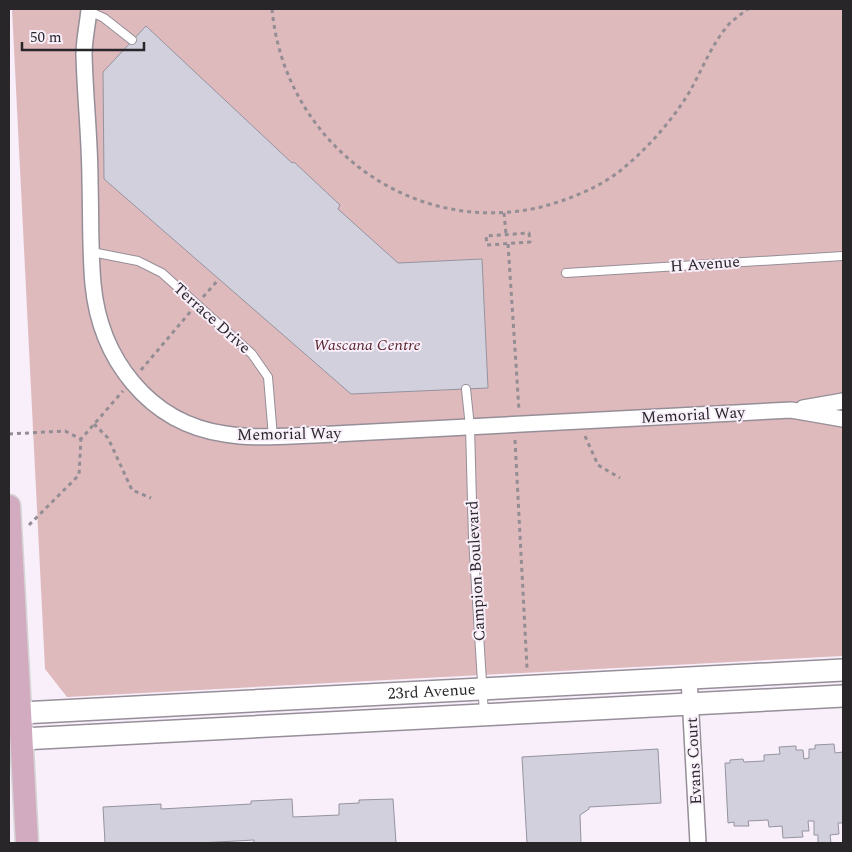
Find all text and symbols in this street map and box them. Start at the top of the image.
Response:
scale bar [22,20,145,52]
text: 50 m [30,26,62,49]
street label: H Avenue [669,250,741,278]
street label: Terrace Drive [168,277,256,359]
park label: Wascana Centre [313,333,421,357]
street label: Memorial Way [640,400,747,430]
street label: Memorial Way [237,421,343,447]
street label: Campion Boulevard [460,500,492,642]
street label: 23rd Avenue [387,677,476,706]
street label: Evans Court [680,716,708,805]

